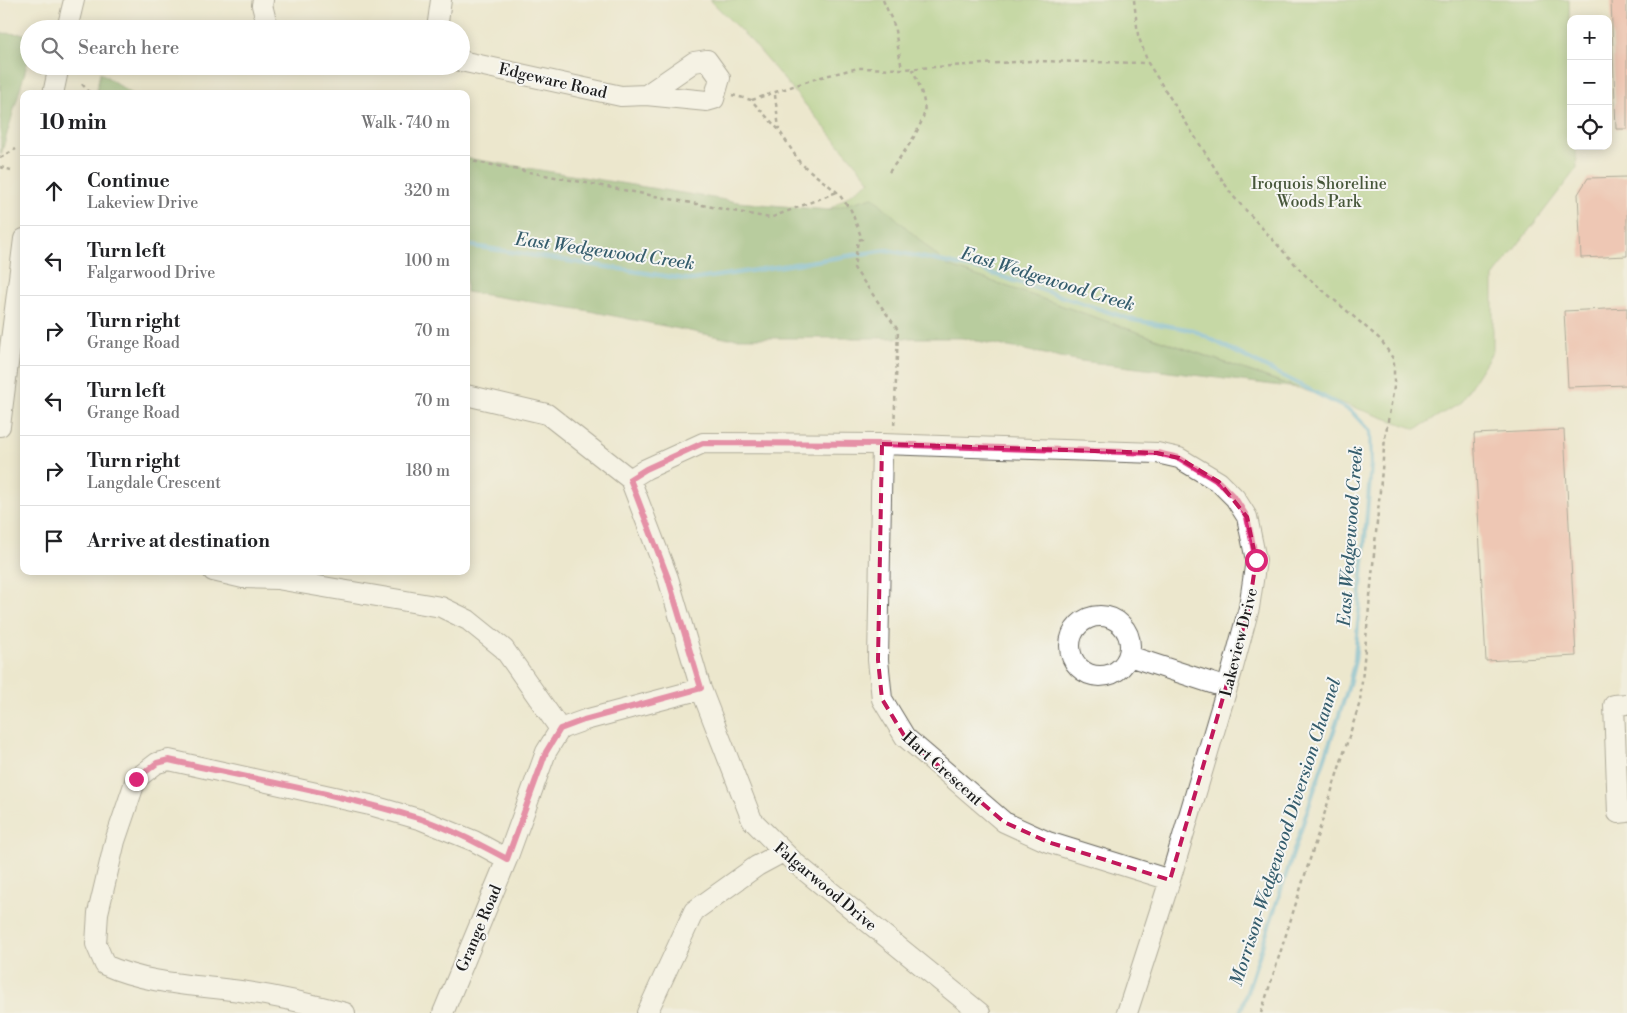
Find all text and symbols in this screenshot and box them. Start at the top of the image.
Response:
map controls [1567,15,1612,150]
button: + [1567,15,1612,60]
search box [20,20,470,75]
icon: search [38,34,66,62]
text: Search here [78,36,179,60]
street label: Edgeware Road [497,59,609,103]
button: − [1567,60,1612,105]
button: locate [1567,105,1612,150]
text: 10 min [40,110,107,136]
text: Walk · 740 m [361,113,450,133]
text: Continue [87,169,170,193]
park label: Iroquois Shoreline Woods Park [1251,174,1387,212]
icon: ahead [40,177,68,205]
text: 320 m [404,181,450,201]
text: Lakeview Drive [87,193,198,213]
water label: East Wedgewood Creek [513,227,696,275]
text: Turn left [87,239,166,263]
water label: East Wedgewood Creek [957,242,1137,317]
icon: left [40,247,68,275]
text: 100 m [405,251,450,271]
text: Falgarwood Drive [87,263,215,283]
text: Turn right [87,309,180,333]
icon: right [40,317,68,345]
text: 70 m [414,321,450,341]
text: Grange Road [87,333,180,353]
text: Turn left [87,379,166,403]
icon: left [40,387,68,415]
text: 70 m [414,391,450,411]
text: Grange Road [87,403,180,423]
water label: East Wedgewood Creek [1333,445,1368,628]
text: Turn right [87,449,180,473]
icon: right [40,457,68,485]
text: 180 m [406,461,450,481]
text: Langdale Crescent [87,473,221,493]
icon: arrive [40,527,68,555]
text: Arrive at destination [87,529,270,553]
route start [1245,549,1268,572]
street label: Lakeview Drive [1216,586,1262,699]
water label: Morrison-Wedgewood Diversion Channel [1225,675,1346,989]
street label: Hart Crescent [898,727,987,810]
route end [125,768,148,791]
street label: Falgarwood Drive [770,838,881,936]
street label: Grange Road [452,882,506,975]

